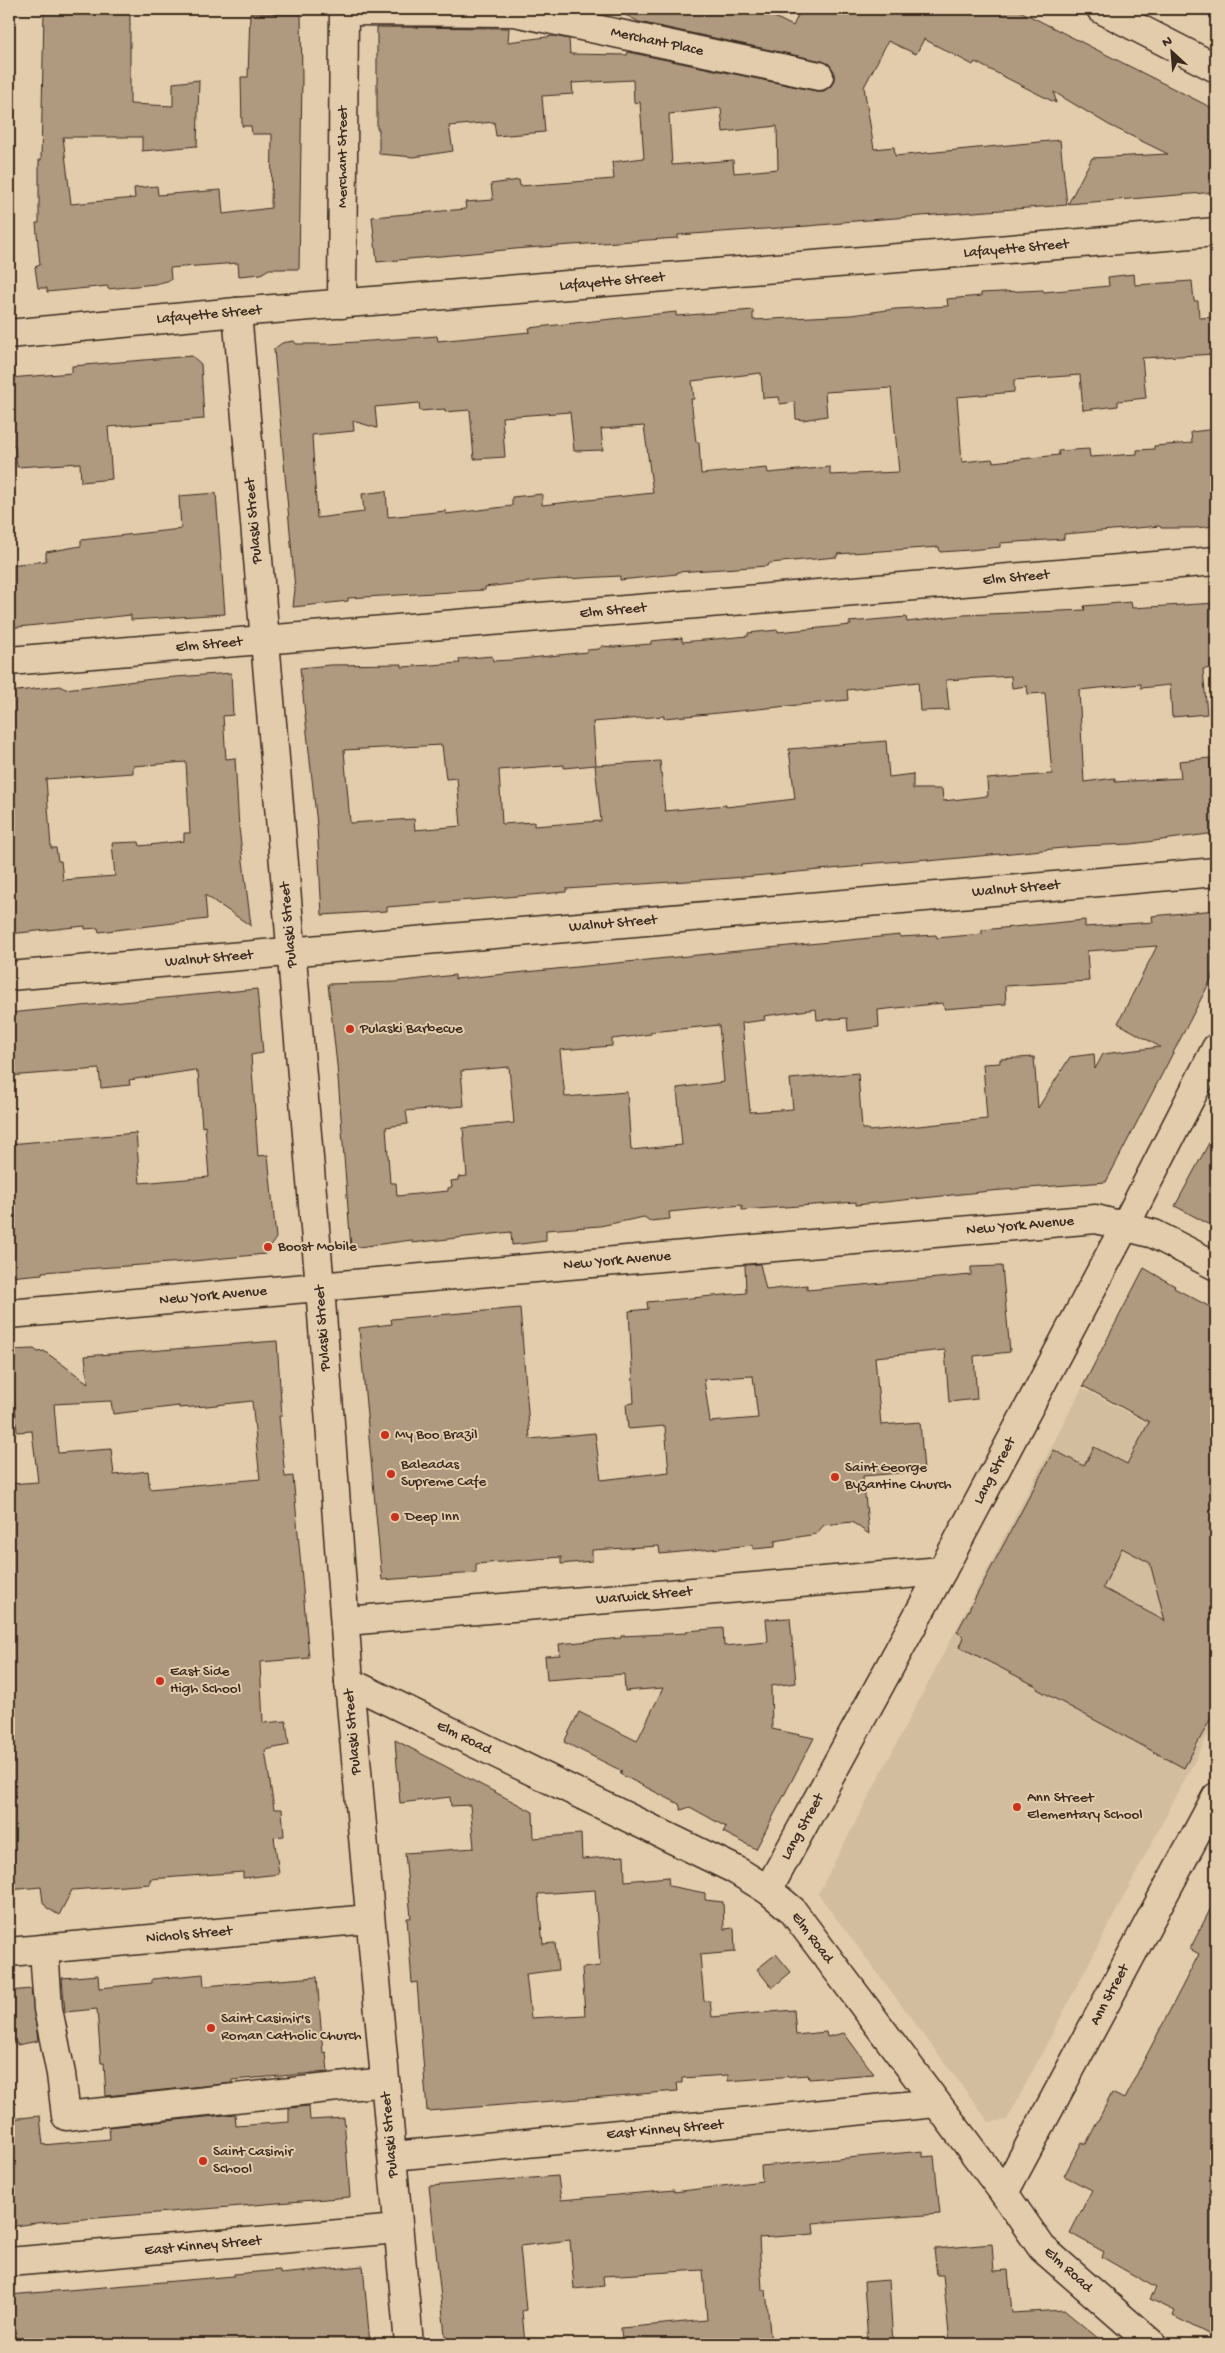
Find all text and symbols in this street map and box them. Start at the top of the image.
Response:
street label: Merchant Place [609,23,705,61]
north arrow [1148,28,1198,78]
text: N [1160,33,1175,52]
street label: Merchant Street [334,104,352,208]
street label: Lafayette Street [963,235,1071,263]
street label: Lafayette Street [559,268,667,296]
street label: Lafayette Street [156,301,264,329]
street label: Pulaski Street [241,476,267,566]
street label: Elm Street [982,566,1052,590]
street label: Elm Street [579,599,649,623]
street label: Elm Street [175,633,245,657]
street label: Walnut Street [971,876,1063,902]
street label: Pulaski Street [276,880,302,970]
street label: Walnut Street [568,911,660,937]
street label: Walnut Street [164,946,256,972]
place label: Pulaski Barbecue [359,1020,463,1038]
marker: Pulaski Barbecue [344,1023,356,1035]
street label: New York Avenue [965,1212,1075,1240]
place label: Boost Mobile [277,1238,357,1256]
marker: Boost Mobile [262,1241,274,1253]
street label: New York Avenue [562,1247,672,1275]
street label: New York Avenue [158,1282,268,1310]
street label: Pulaski Street [311,1283,335,1373]
place label: My Boo Brazil [395,1426,478,1444]
marker: My Boo Brazil [379,1429,391,1441]
street label: Lang Street [970,1433,1021,1507]
place label: Baleadas Supreme Cafe [400,1456,486,1491]
place label: Saint George Byzantine Church [844,1459,952,1494]
marker: Baleadas Supreme Cafe [385,1468,397,1480]
marker: Saint George Byzantine Church [829,1471,841,1483]
place label: Deep Inn [404,1508,459,1526]
marker: Deep Inn [389,1511,401,1523]
street label: Warwick Street [595,1583,695,1609]
place label: East Side High School [170,1663,241,1698]
marker: East Side High School [154,1675,166,1687]
street label: Pulaski Street [340,1687,366,1777]
street label: Elm Road [433,1717,496,1760]
street label: Lang Street [777,1789,829,1863]
place label: Ann Street Elementary School [1027,1789,1143,1824]
marker: Ann Street Elementary School [1011,1801,1023,1813]
street label: Elm Road [787,1909,838,1968]
street label: Nichols Street [145,1922,235,1948]
street label: Ann Street [1086,1960,1134,2029]
place label: Saint Casimir's Roman Catholic Church [221,2010,362,2045]
marker: Saint Casimir's Roman Catholic Church [205,2022,217,2034]
street label: Pulaski Street [377,2090,403,2180]
street label: East Kinney Street [606,2116,726,2144]
place label: Saint Casimir School [213,2143,294,2178]
marker: Saint Casimir School [197,2155,209,2167]
street label: East Kinney Street [144,2232,264,2260]
street label: Elm Road [1040,2243,1097,2297]

